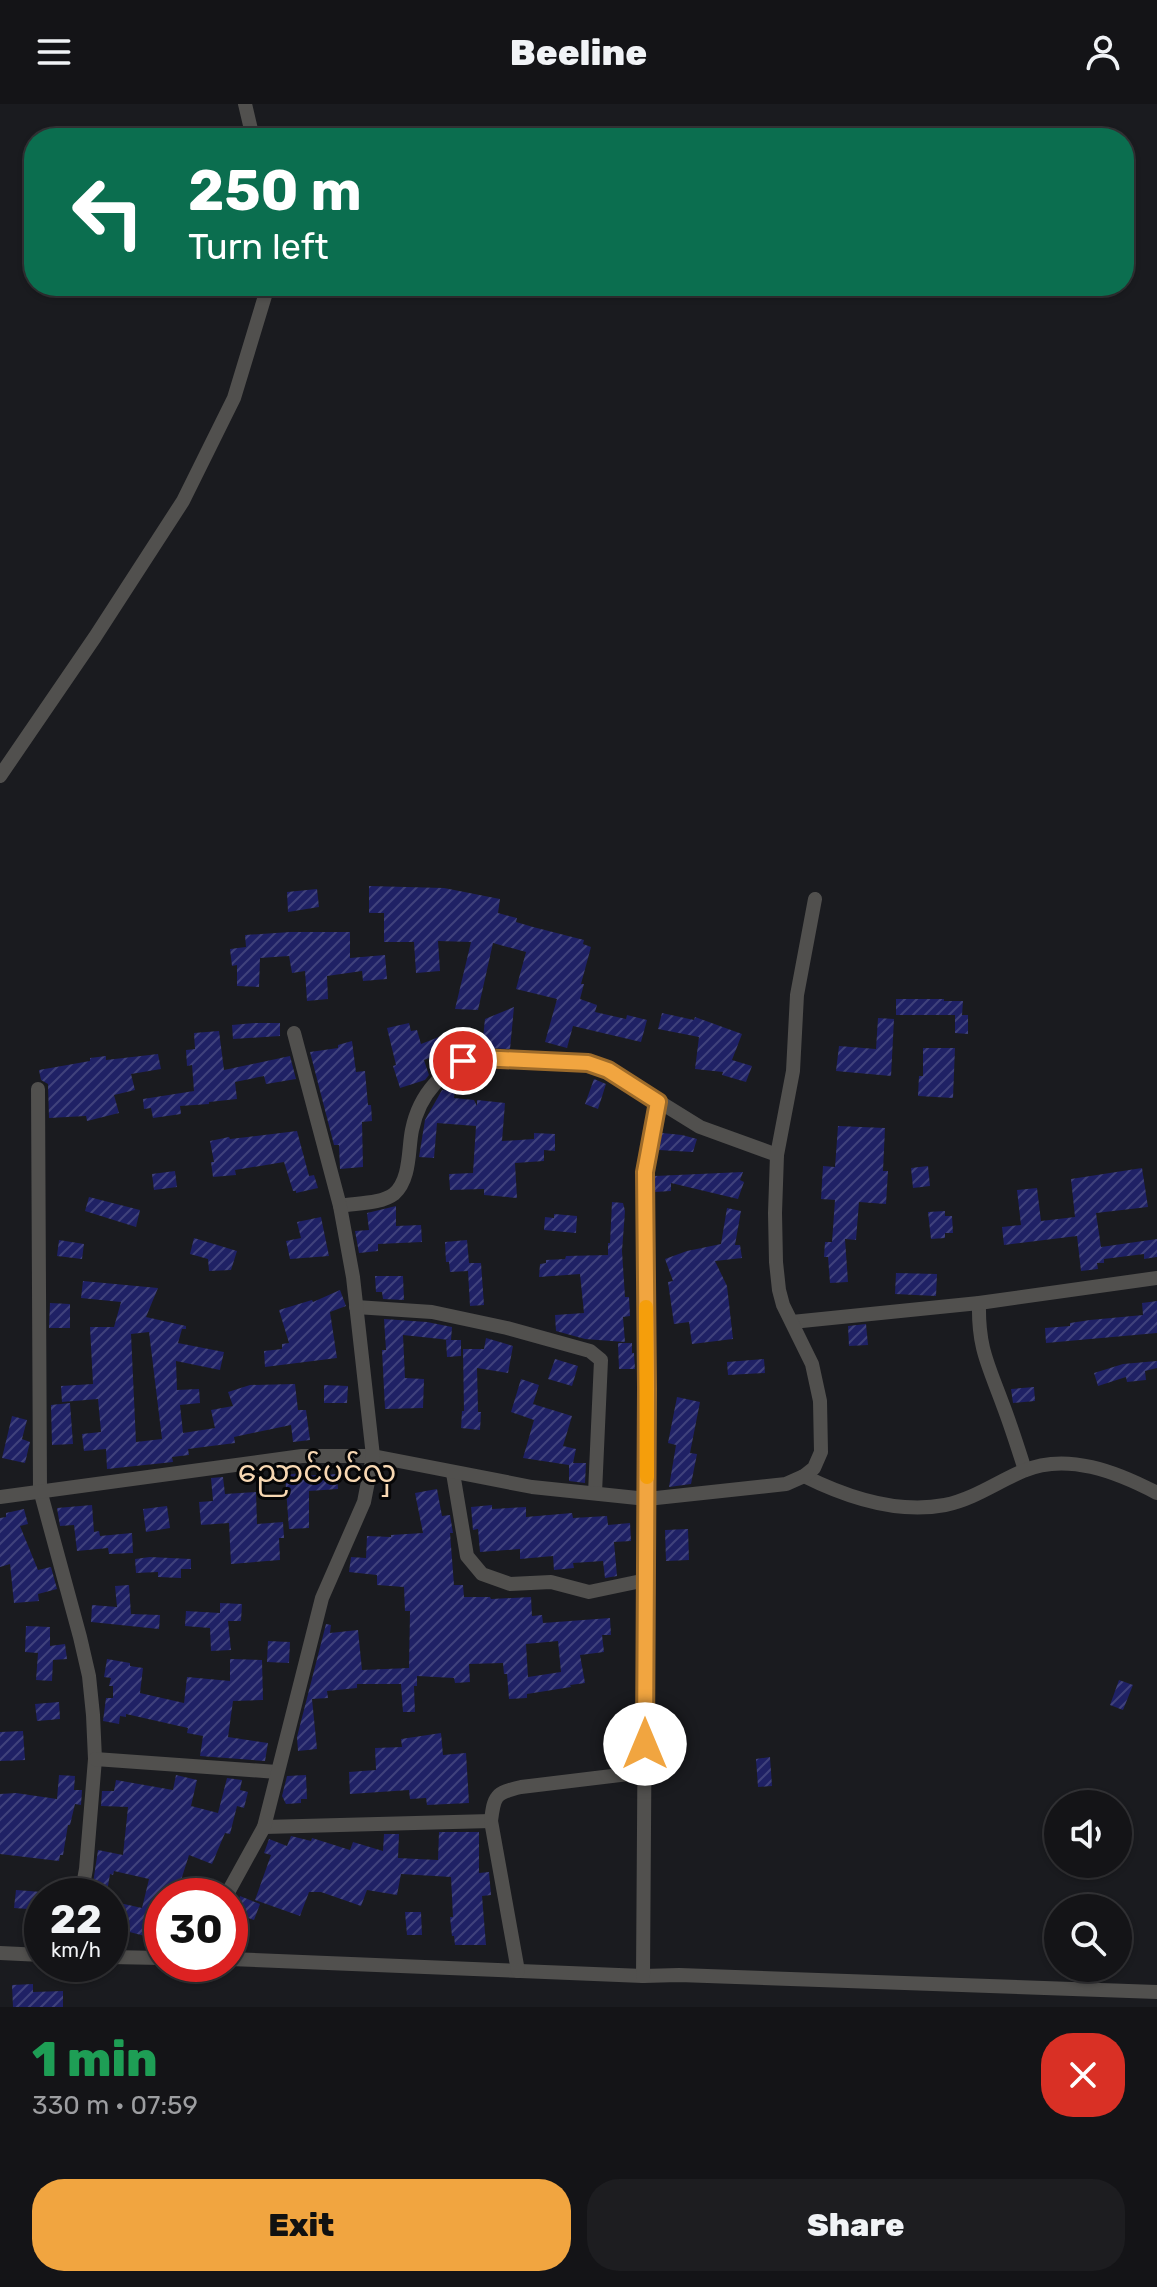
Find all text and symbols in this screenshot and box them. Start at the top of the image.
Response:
icon: menu [32,30,76,74]
icon: person [1081,30,1125,74]
text: Beeline [510,31,647,74]
text: 250 m [188,158,362,224]
icon: left [56,160,160,264]
text: Turn left [188,225,329,268]
pin [429,1027,497,1095]
icon: arrive [441,1039,485,1083]
district label: ညောင်ပင်လှ [238,1450,396,1497]
position arrow [603,1702,687,1786]
map controls [1044,1790,1132,1982]
button: sound [1044,1790,1132,1878]
speed limit sign: 30 [144,1878,248,1982]
button: search [1044,1894,1132,1982]
text: 22 [50,1896,102,1943]
text: km/h [51,1938,101,1962]
text: 1 min [32,2031,158,2088]
button: close [1041,2033,1125,2117]
text: 330 m · 07:59 [32,2090,198,2121]
button: Exit [32,2179,571,2271]
button: Share [587,2179,1125,2271]

